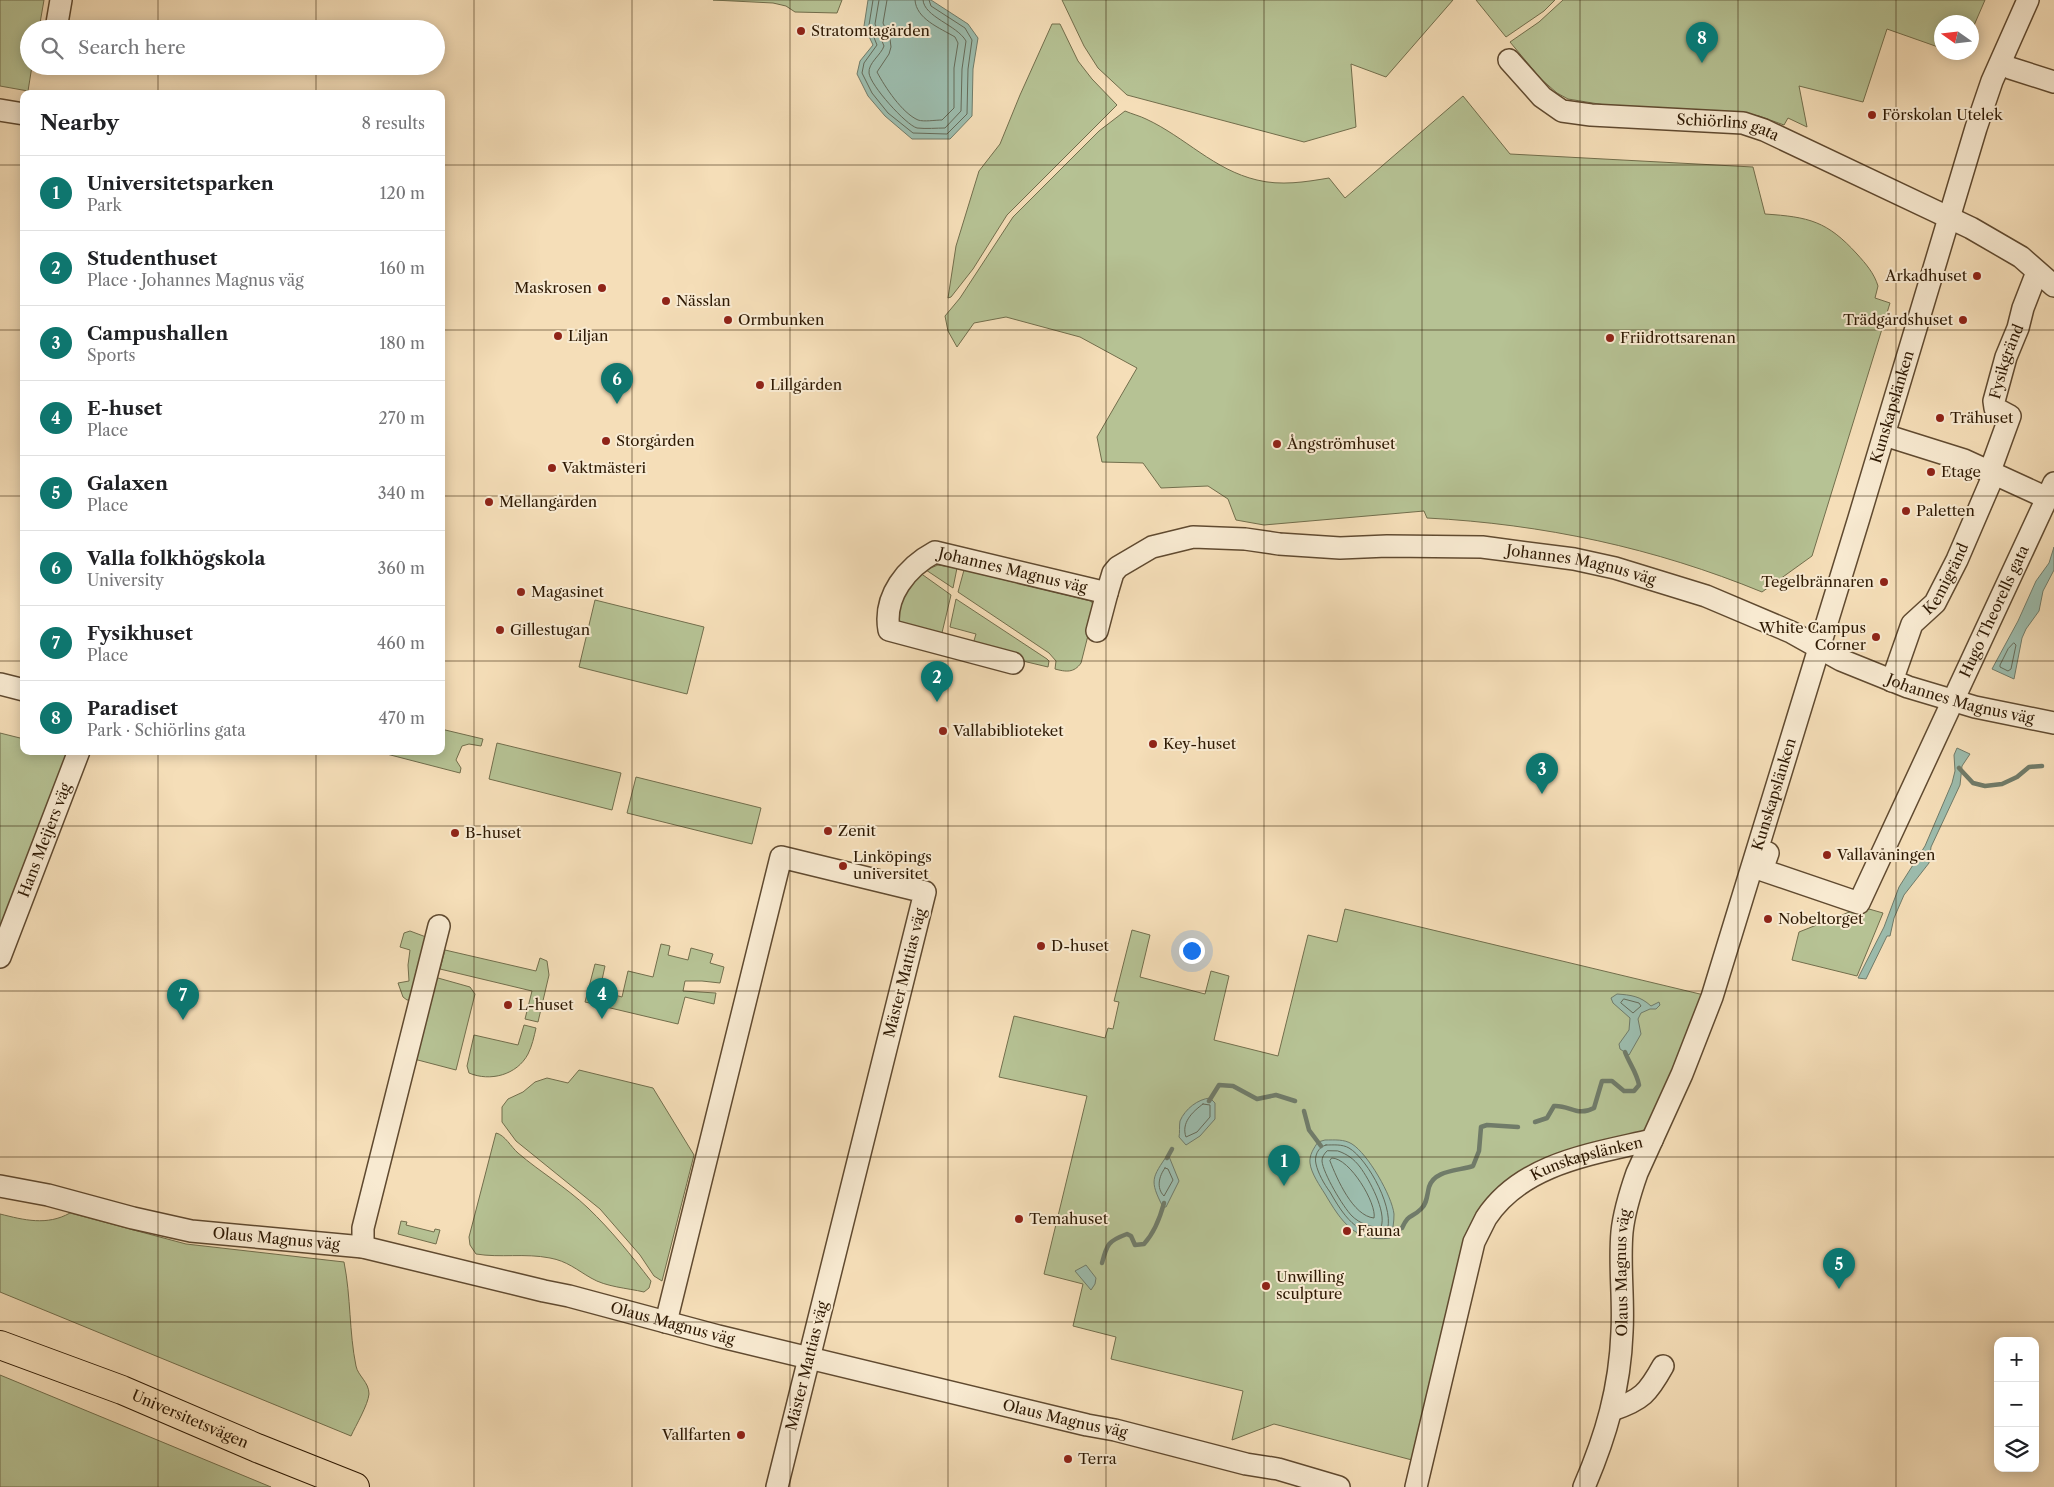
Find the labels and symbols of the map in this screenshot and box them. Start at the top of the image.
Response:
north arrow [1934,15,1979,60]
place label: Stratomtagården [811,21,931,40]
pin: 8 [1686,22,1718,63]
marker: Stratomtagården [795,25,807,37]
place label: Förskolan Utelek [1882,105,2004,124]
marker: Förskolan Utelek [1866,109,1878,121]
street label: Schiörlins gata [1676,110,1782,145]
place label: Arkadhuset [1884,266,1968,285]
marker: Arkadhuset [1971,270,1983,282]
place label: Maskrosen [514,278,593,297]
marker: Maskrosen [596,282,608,294]
place label: Nässlan [676,291,731,310]
marker: Nässlan [660,295,672,307]
place label: Ormbunken [738,310,825,329]
place label: Trädgårdshuset [1843,310,1954,329]
marker: Ormbunken [722,314,734,326]
marker: Trädgårdshuset [1957,314,1969,326]
street label: Fysikgränd [1985,321,2028,401]
place label: Liljan [568,326,609,345]
place label: Friidrottsarenan [1620,328,1736,347]
marker: Liljan [552,330,564,342]
marker: Friidrottsarenan [1604,332,1616,344]
street label: Kunskapslänken [1866,348,1918,465]
pin: 6 [601,363,633,404]
place label: Lillgården [770,375,843,394]
marker: Lillgården [754,379,766,391]
place label: Trähuset [1950,408,2014,427]
marker: Trähuset [1934,412,1946,424]
place label: Storgården [616,431,695,450]
place label: Ångströmhuset [1286,434,1396,453]
marker: Storgården [600,435,612,447]
marker: Ångströmhuset [1271,438,1283,450]
place label: Vaktmästeri [561,458,647,477]
marker: Vaktmästeri [546,462,558,474]
place label: Etage [1941,462,1981,481]
marker: Etage [1925,466,1937,478]
place label: Mellangården [499,492,598,511]
marker: Mellangården [483,496,495,508]
place label: Paletten [1916,501,1975,520]
marker: Paletten [1900,505,1912,517]
street label: Johannes Magnus väg [1503,540,1658,589]
street label: Kemigränd [1919,540,1972,618]
street label: Hugo Theorells gata [1955,542,2033,680]
street label: Johannes Magnus väg [935,543,1089,597]
place label: Tegelbrännaren [1761,572,1875,591]
marker: Tegelbrännaren [1878,576,1890,588]
place label: Magasinet [531,582,605,601]
marker: Magasinet [515,586,527,598]
place label: White Campus Corner [1758,618,1867,654]
place label: Gillestugan [510,620,591,639]
marker: Gillestugan [494,624,506,636]
marker: White Campus Corner [1870,631,1882,643]
pin: 2 [921,661,953,702]
street label: Johannes Magnus väg [1882,669,2036,728]
place label: Vallabiblioteket [952,721,1064,740]
marker: Vallabiblioteket [937,725,949,737]
place label: Key-huset [1163,734,1237,753]
street label: Kunskapslänken [1748,735,1800,853]
marker: Key-huset [1147,738,1159,750]
pin: 3 [1526,753,1558,794]
street label: Hans Meijers väg [14,780,75,900]
place label: Zenit [838,821,876,840]
place label: B-huset [465,823,522,842]
marker: Zenit [822,825,834,837]
marker: B-huset [449,827,461,839]
place label: Vallavåningen [1836,845,1936,864]
place label: Linköpings universitet [853,847,932,883]
marker: Vallavåningen [1821,849,1833,861]
marker: Linköpings universitet [837,860,849,872]
street label: Mäster Mattias väg [879,906,930,1040]
place label: Nobeltorget [1778,909,1864,928]
marker: Nobeltorget [1762,913,1774,925]
place label: D-huset [1051,936,1110,955]
your location [1179,938,1205,964]
marker: D-huset [1035,940,1047,952]
pin: 4 [586,978,618,1019]
pin: 7 [167,979,199,1020]
place label: L-huset [518,995,574,1014]
marker: L-huset [502,999,514,1011]
street label: Kunskapslänken [1527,1132,1645,1185]
pin: 1 [1268,1145,1300,1186]
street label: Olaus Magnus väg [1611,1207,1635,1337]
place label: Temahuset [1029,1209,1109,1228]
marker: Temahuset [1013,1213,1025,1225]
place label: Fauna [1357,1221,1401,1240]
street label: Olaus Magnus väg [212,1223,341,1254]
marker: Fauna [1341,1225,1353,1237]
pin: 5 [1823,1248,1855,1289]
place label: Unwilling sculpture [1276,1267,1344,1303]
marker: Unwilling sculpture [1260,1280,1272,1292]
street label: Olaus Magnus väg [609,1298,737,1349]
street label: Mäster Mattias väg [781,1299,832,1433]
street label: Universitetsvägen [129,1385,252,1452]
street label: Olaus Magnus väg [1001,1395,1130,1442]
place label: Vallfarten [661,1425,732,1444]
marker: Vallfarten [735,1429,747,1441]
place label: Terra [1078,1449,1117,1468]
marker: Terra [1062,1453,1074,1465]

